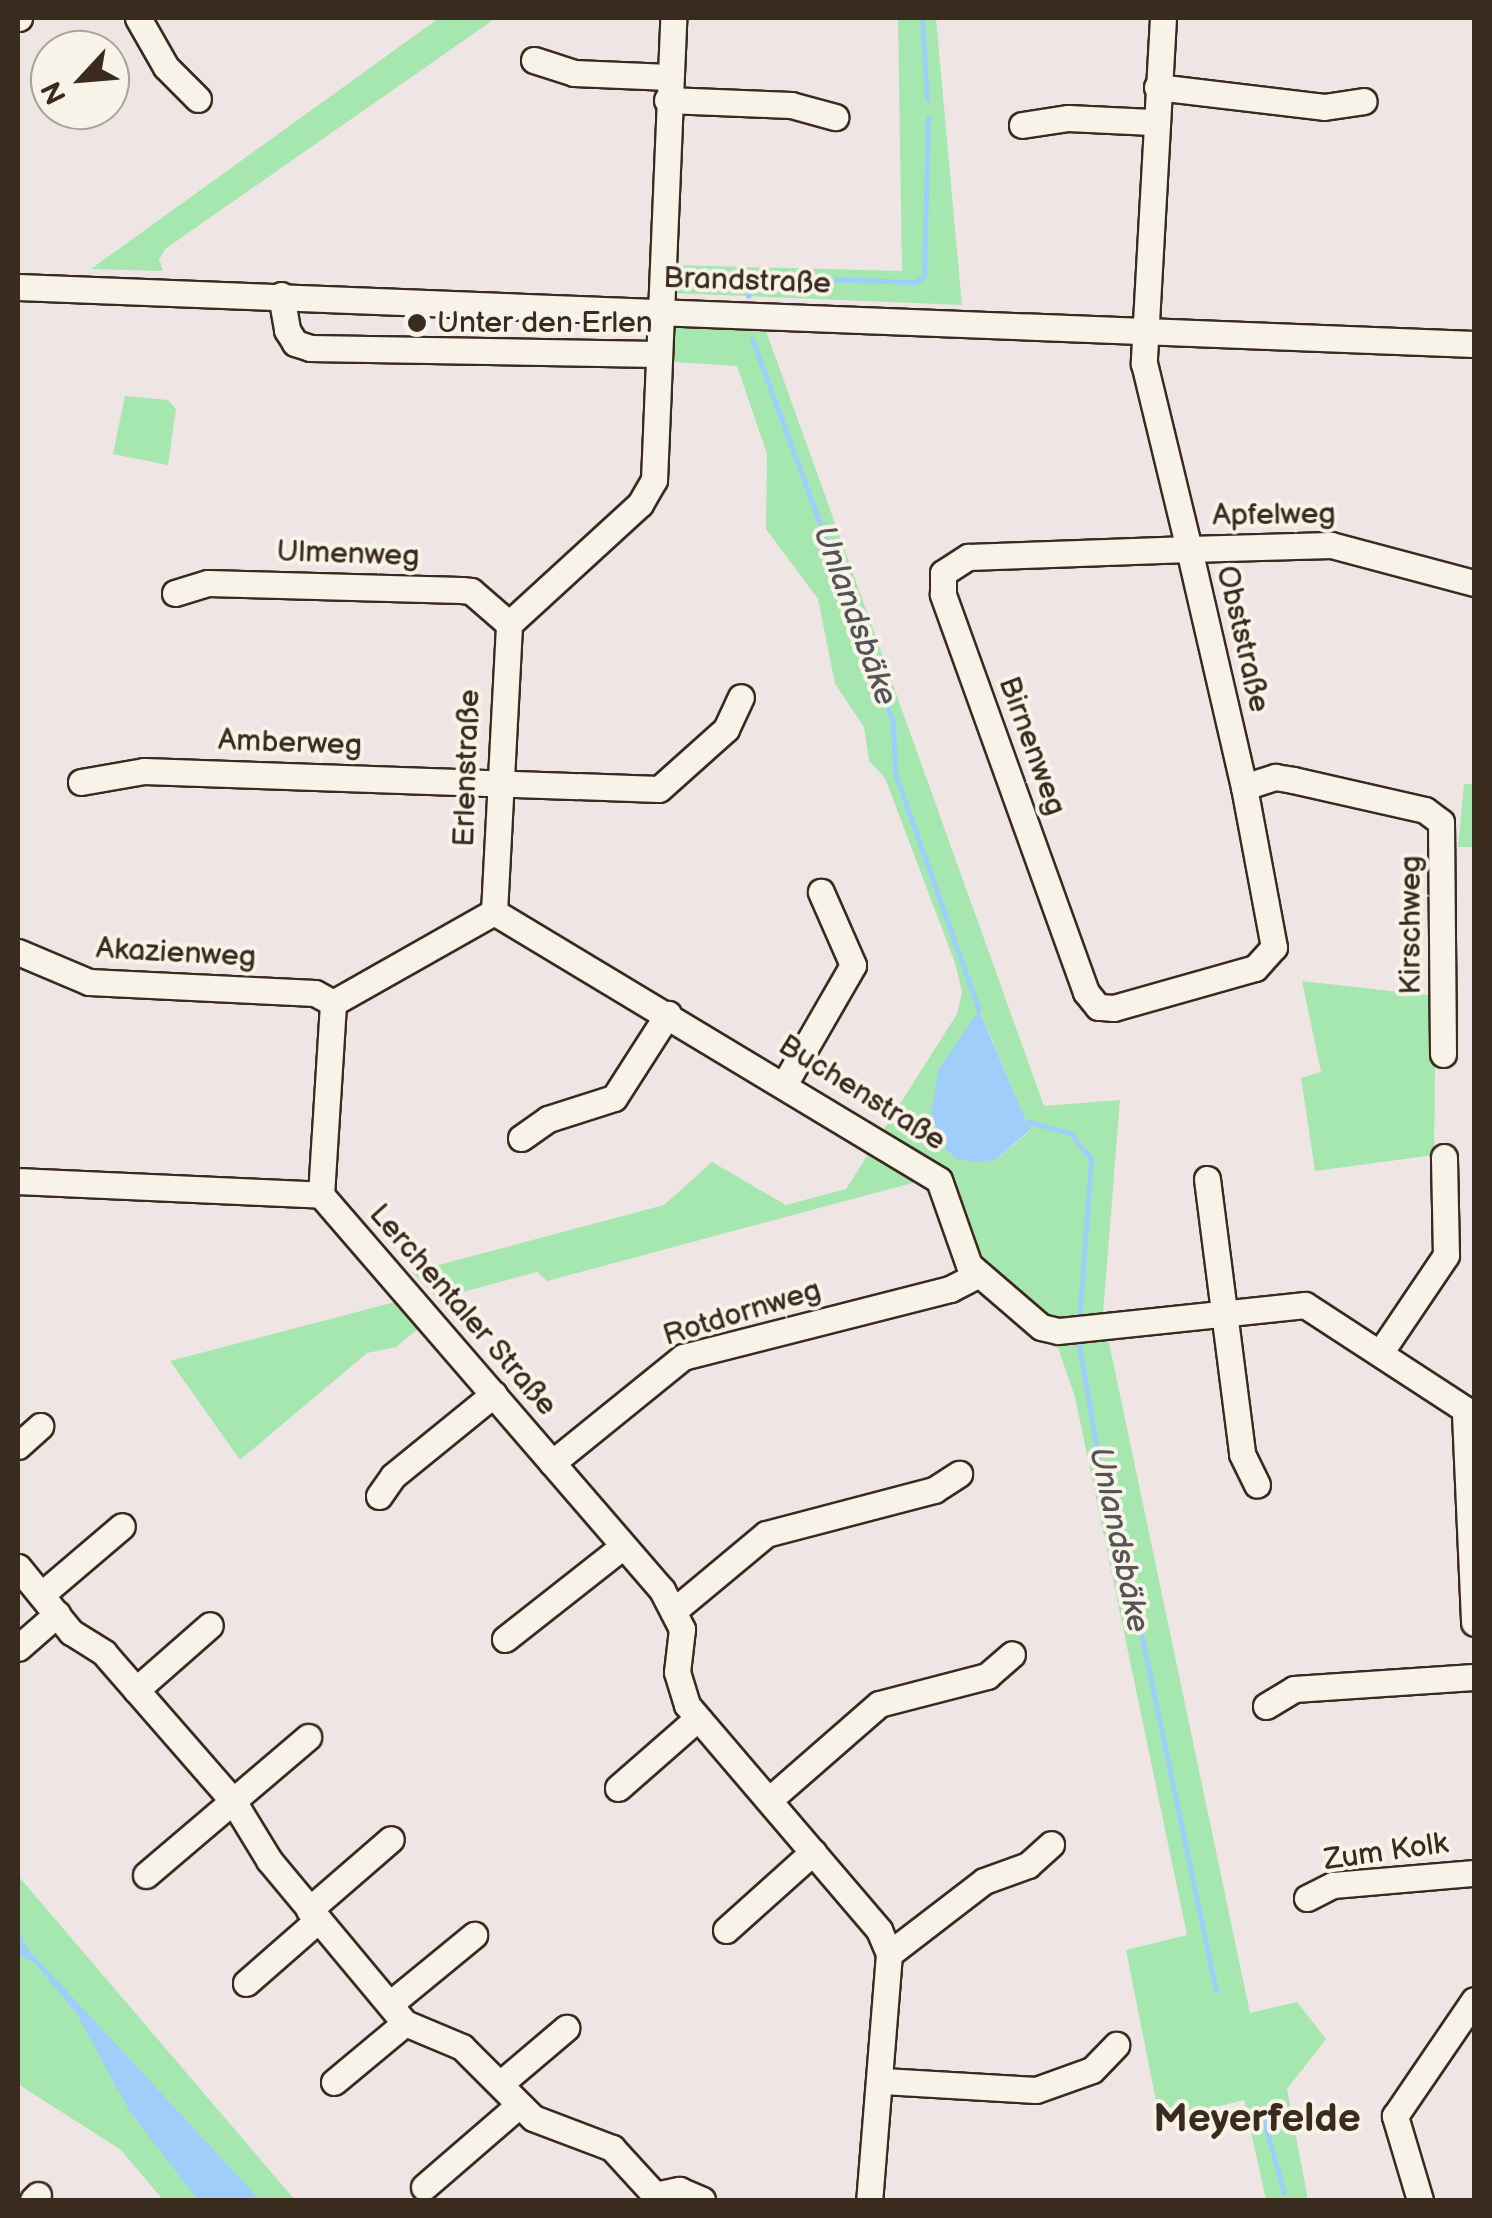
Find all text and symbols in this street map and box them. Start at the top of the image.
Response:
north arrow [30,30,130,130]
text: N [35,76,74,109]
street label: Brandstraße [663,260,831,302]
place label: Unter den Erlen [437,305,653,341]
marker: Unter den Erlen [406,312,428,334]
street label: Apfelweg [1212,496,1336,534]
water label: Unlandsbäke [804,521,904,711]
street label: Ulmenweg [276,534,420,574]
street label: Obststraße [1209,562,1277,716]
street label: Birnenweg [990,672,1074,820]
street label: Erlenstraße [446,689,488,847]
street label: Amberweg [217,722,363,764]
street label: Kirschweg [1393,855,1429,995]
street label: Akazienweg [95,931,257,975]
street label: Buchenstraße [772,1027,952,1159]
street label: Lerchentaler Straße [361,1197,565,1423]
street label: Rotdornweg [659,1272,825,1354]
water label: Unlandsbäke [1080,1444,1156,1636]
street label: Zum Kolk [1322,1825,1450,1879]
district label: Meyerfelde [1153,2095,1361,2143]

